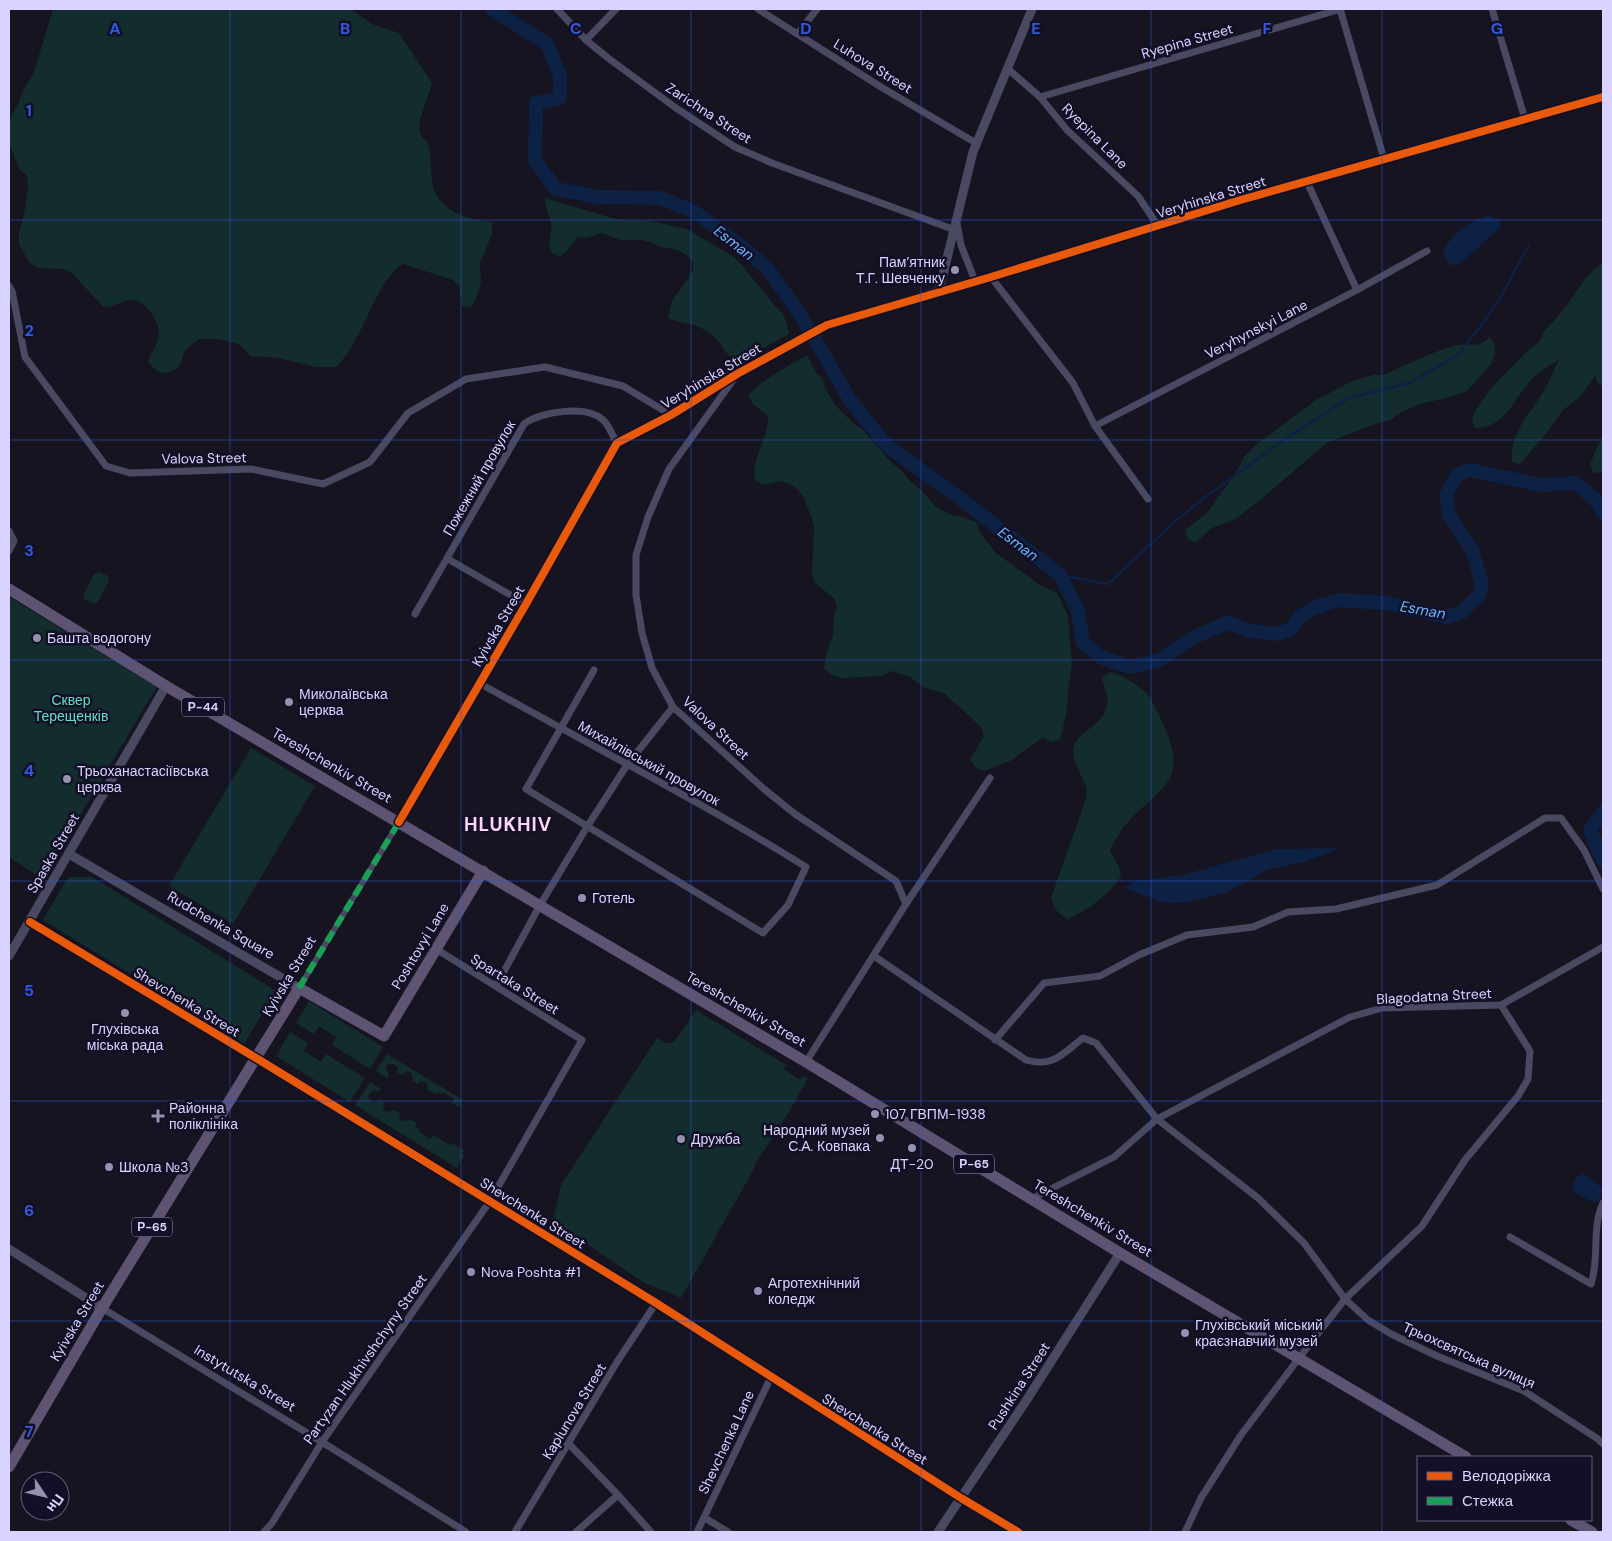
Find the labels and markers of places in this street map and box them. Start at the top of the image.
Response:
place label: Пам’ятник Т.Г. Шевченку [856,253,946,287]
marker: Пам’ятник Т.Г. Шевченку [949,264,961,276]
place label: Башта водогону [47,629,151,647]
marker: Башта водогону [31,632,43,644]
place label: Миколаївська церква [299,685,388,719]
marker: Миколаївська церква [283,696,295,708]
place label: Трьоханастасіївська церква [77,762,209,796]
marker: Трьоханастасіївська церква [61,773,73,785]
place label: Готель [592,889,635,907]
marker: Готель [576,892,588,904]
marker: Глухівська міська рада [119,1007,131,1019]
place label: Глухівська міська рада [87,1020,163,1054]
place label: Районна поліклініка [169,1099,238,1133]
place label: 107 ГВПМ-1938 [885,1105,986,1123]
marker: 107 ГВПМ-1938 [869,1108,881,1120]
marker: Районна поліклініка [151,1109,165,1123]
place label: Народний музей С.А. Ковпака [763,1121,870,1155]
place label: Дружба [691,1130,740,1148]
marker: Народний музей С.А. Ковпака [874,1132,886,1144]
marker: Дружба [675,1133,687,1145]
marker: ДТ-20 [906,1142,918,1154]
place label: ДТ-20 [890,1155,934,1173]
place label: Школа №3 [119,1158,189,1176]
marker: Школа №3 [103,1161,115,1173]
place label: Nova Poshta #1 [481,1263,581,1281]
marker: Nova Poshta #1 [465,1266,477,1278]
place label: Агротехнічний коледж [768,1274,860,1308]
marker: Агротехнічний коледж [752,1285,764,1297]
place label: Глухівський міський краєзнавчий музей [1195,1316,1323,1350]
marker: Глухівський міський краєзнавчий музей [1179,1327,1191,1339]

